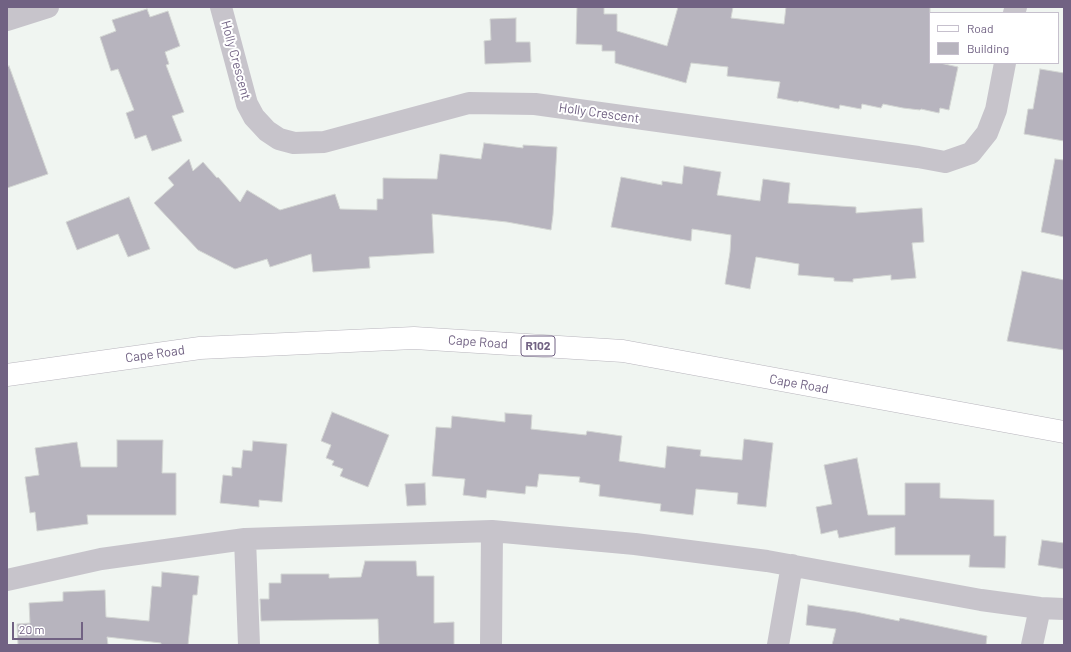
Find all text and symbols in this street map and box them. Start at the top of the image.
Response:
legend [929,12,1059,64]
street label: Holly Crescent [218,19,254,101]
text: Road [967,21,994,35]
text: Building [967,41,1009,55]
street label: Holly Crescent [558,100,640,126]
street label: Cape Road [448,332,508,352]
road number: R102 [521,336,555,356]
street label: Cape Road [124,342,186,366]
street label: Cape Road [768,371,830,397]
scale bar [14,614,85,640]
text: 20 m [19,622,45,636]

